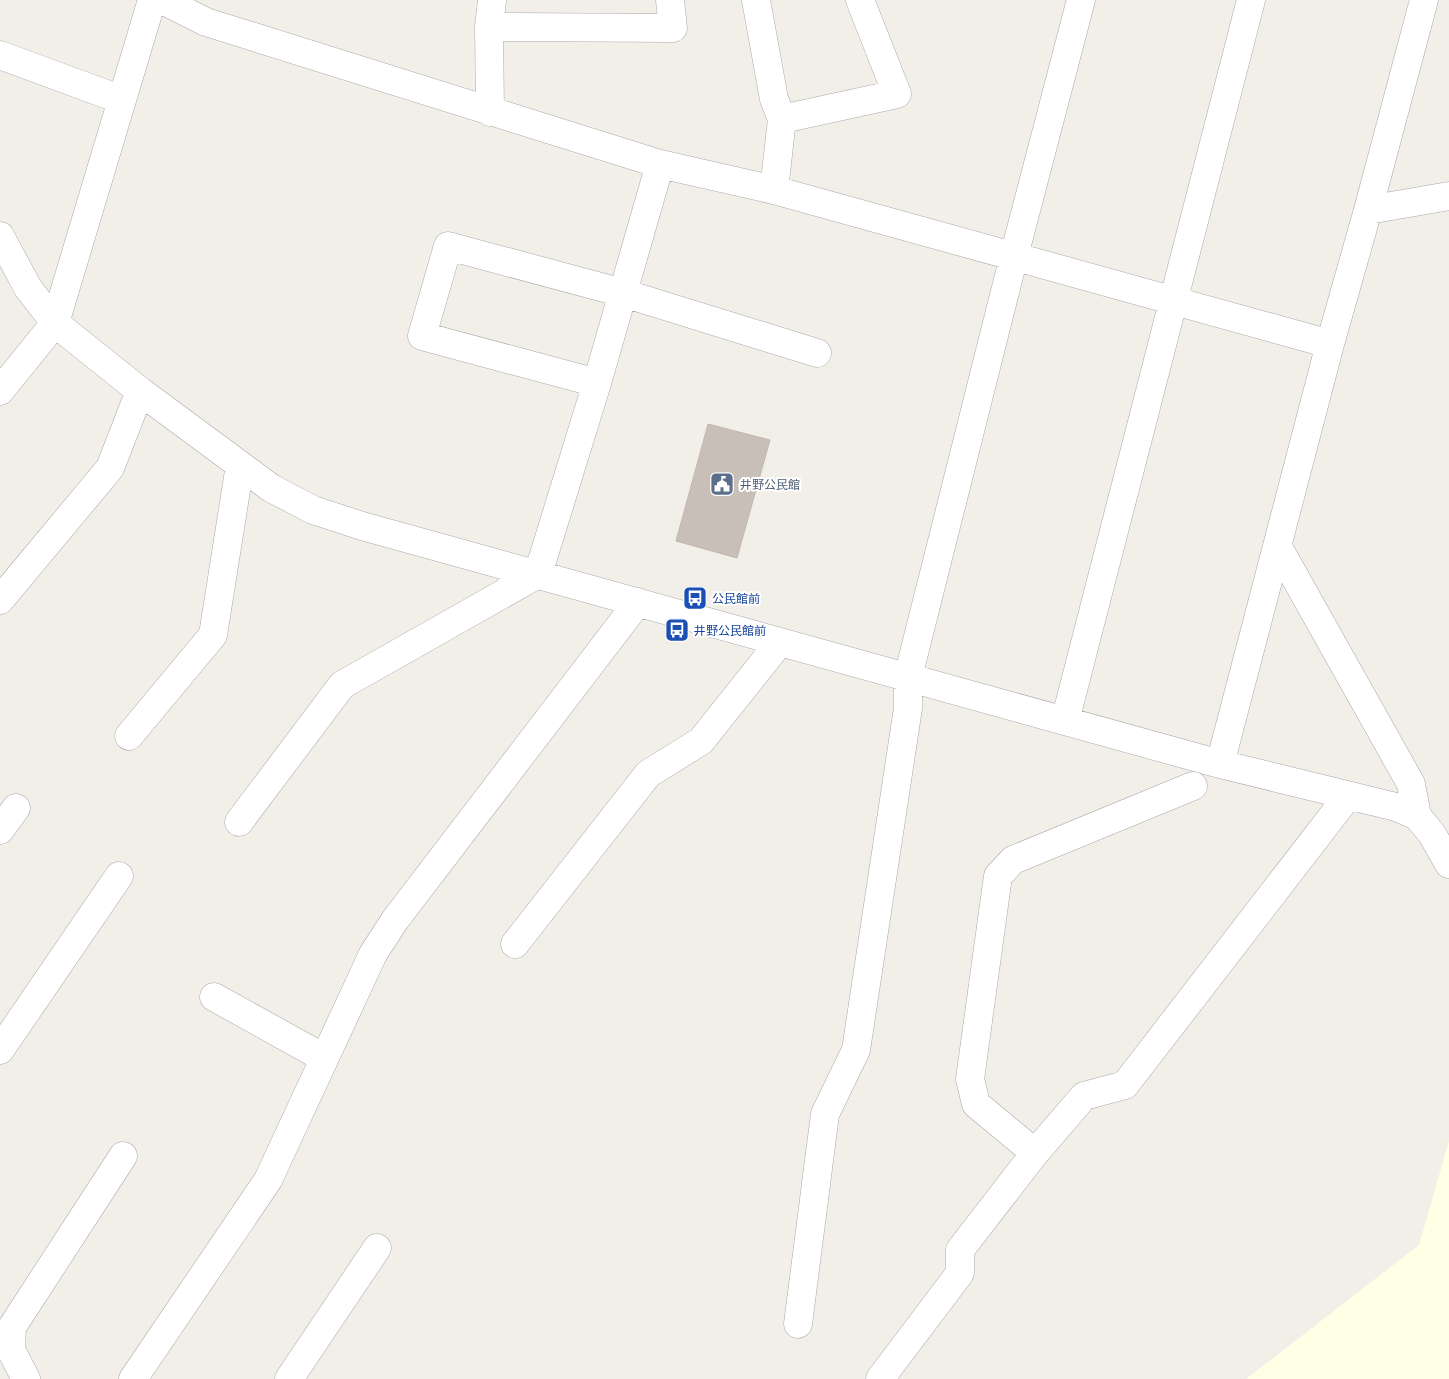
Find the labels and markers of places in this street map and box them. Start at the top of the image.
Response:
public building icon: 井野公民館 [709,471,735,497]
place label: 井野公民館 [740,477,800,491]
bus stop icon: 公民館前 [682,585,708,611]
place label: 公民館前 [712,591,760,605]
bus stop icon: 井野公民館前 [664,617,690,643]
place label: 井野公民館前 [694,623,766,637]

